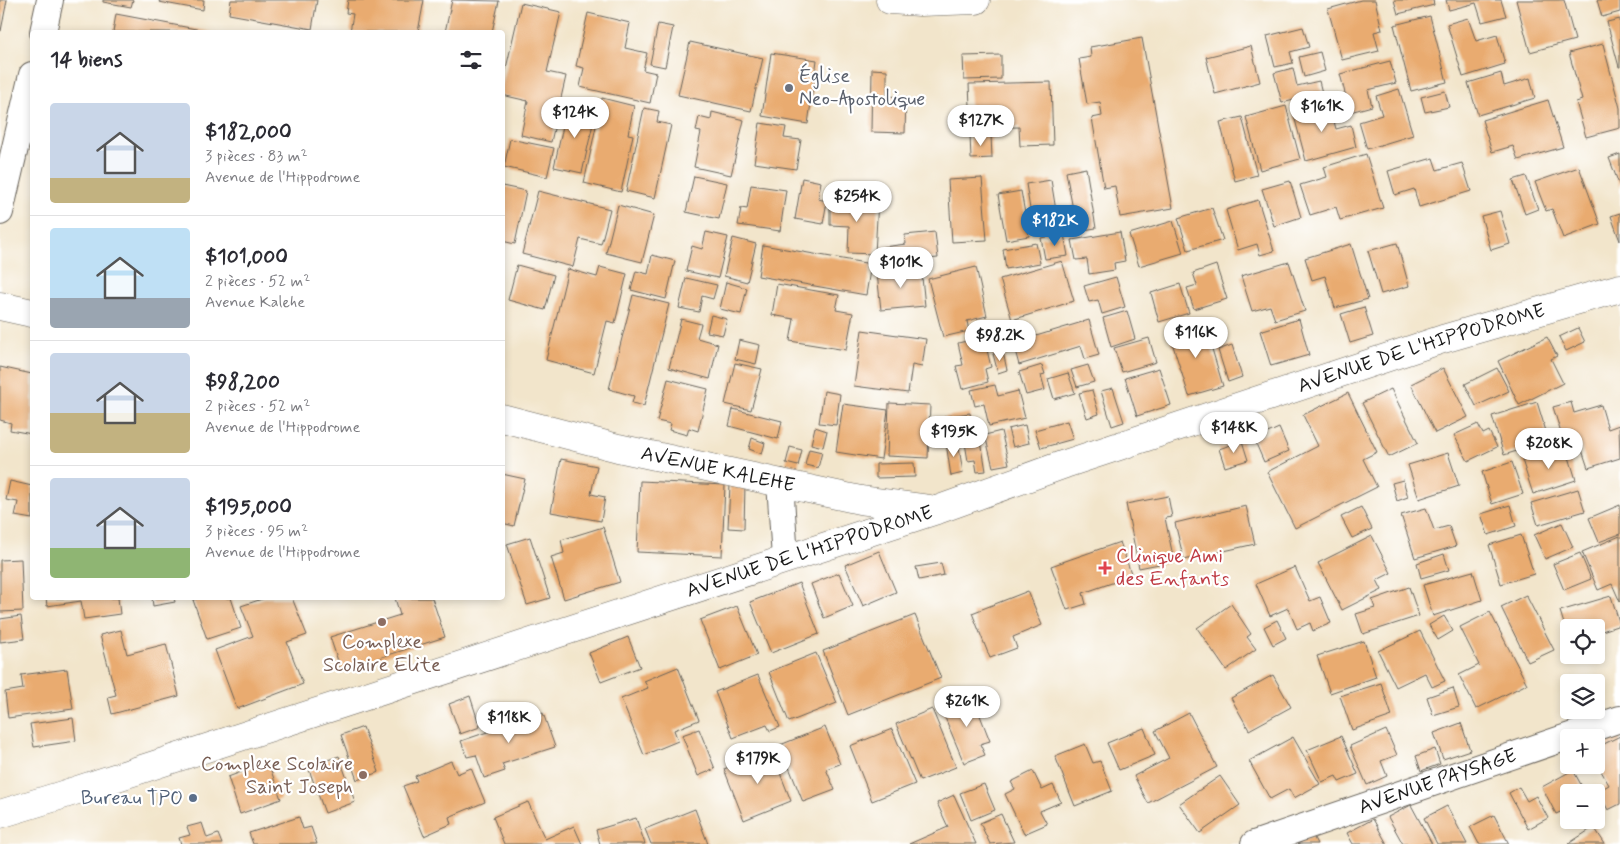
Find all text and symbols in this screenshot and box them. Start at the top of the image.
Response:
text: 14 biens [50,46,122,74]
icon: filters [457,46,485,74]
place label: Église Neo-Apostolique [799,63,925,114]
marker: Église Neo-Apostolique [783,82,795,94]
pin: $161K [1287,90,1357,133]
pin: $124K [540,96,610,139]
text: $161K [1301,96,1343,117]
text: $124K [552,102,598,123]
pin: $127K [946,104,1016,147]
text: $127K [958,110,1004,131]
text: $182,000 [205,118,292,146]
icon: home [90,123,150,183]
text: 3 pièces · 83 m² [205,146,308,167]
text: Avenue de l'Hippodrome [205,167,360,188]
pin: $254K [822,180,892,223]
text: $254K [834,186,880,207]
pin: $182K [1020,204,1090,247]
text: $182K [1032,210,1078,231]
text: $101,000 [205,243,288,271]
pin: $101K [866,246,936,289]
icon: home [90,248,150,308]
text: $101K [879,252,923,273]
text: 2 pièces · 52 m² [205,271,310,292]
text: Avenue Kalehe [205,292,305,313]
street label: AVENUE DE L'HIPPODROME [1294,297,1548,400]
pin: $116K [1161,316,1231,359]
pin: $98.2K [959,320,1041,362]
text: $116K [1175,322,1217,343]
text: $98.2K [976,325,1024,346]
text: $98,200 [205,368,280,396]
icon: home [90,373,150,433]
text: 2 pièces · 52 m² [205,396,310,417]
pin: $148K [1199,412,1269,454]
pin: $195K [919,416,989,458]
text: Avenue de l'Hippodrome [205,417,360,438]
text: $148K [1211,417,1257,438]
text: $195K [931,421,977,442]
pin: $208K [1514,428,1584,470]
text: $208K [1526,433,1572,454]
street label: AVENUE KALEHE [638,440,797,499]
text: $195,000 [205,493,292,521]
icon: home [90,498,150,558]
street label: AVENUE DE L'HIPPODROME [683,499,936,604]
text: 3 pièces · 95 m² [205,521,308,542]
text: Avenue de l'Hippodrome [205,542,360,563]
place label: Clinique Ami des Enfants [1116,543,1229,593]
marker: Clinique Ami des Enfants [1098,561,1112,575]
marker: Complexe Scolaire Elite [376,616,388,628]
map controls [1560,619,1605,829]
button: locate [1560,619,1605,664]
place label: Complexe Scolaire Elite [323,629,441,679]
button: layers [1560,674,1605,719]
pin: $261K [932,686,1002,728]
text: $261K [945,691,989,712]
pin: $118K [474,702,544,744]
text: $118K [487,707,531,728]
button: + [1560,729,1605,774]
pin: $179K [723,742,793,785]
street label: AVENUE PAYSAGE [1355,742,1520,821]
text: $179K [736,748,780,769]
place label: Complexe Scolaire Saint Joseph [201,751,353,801]
marker: Complexe Scolaire Saint Joseph [357,769,369,781]
button: − [1560,784,1605,829]
place label: Bureau TPO [81,785,183,812]
marker: Bureau TPO [187,792,199,804]

